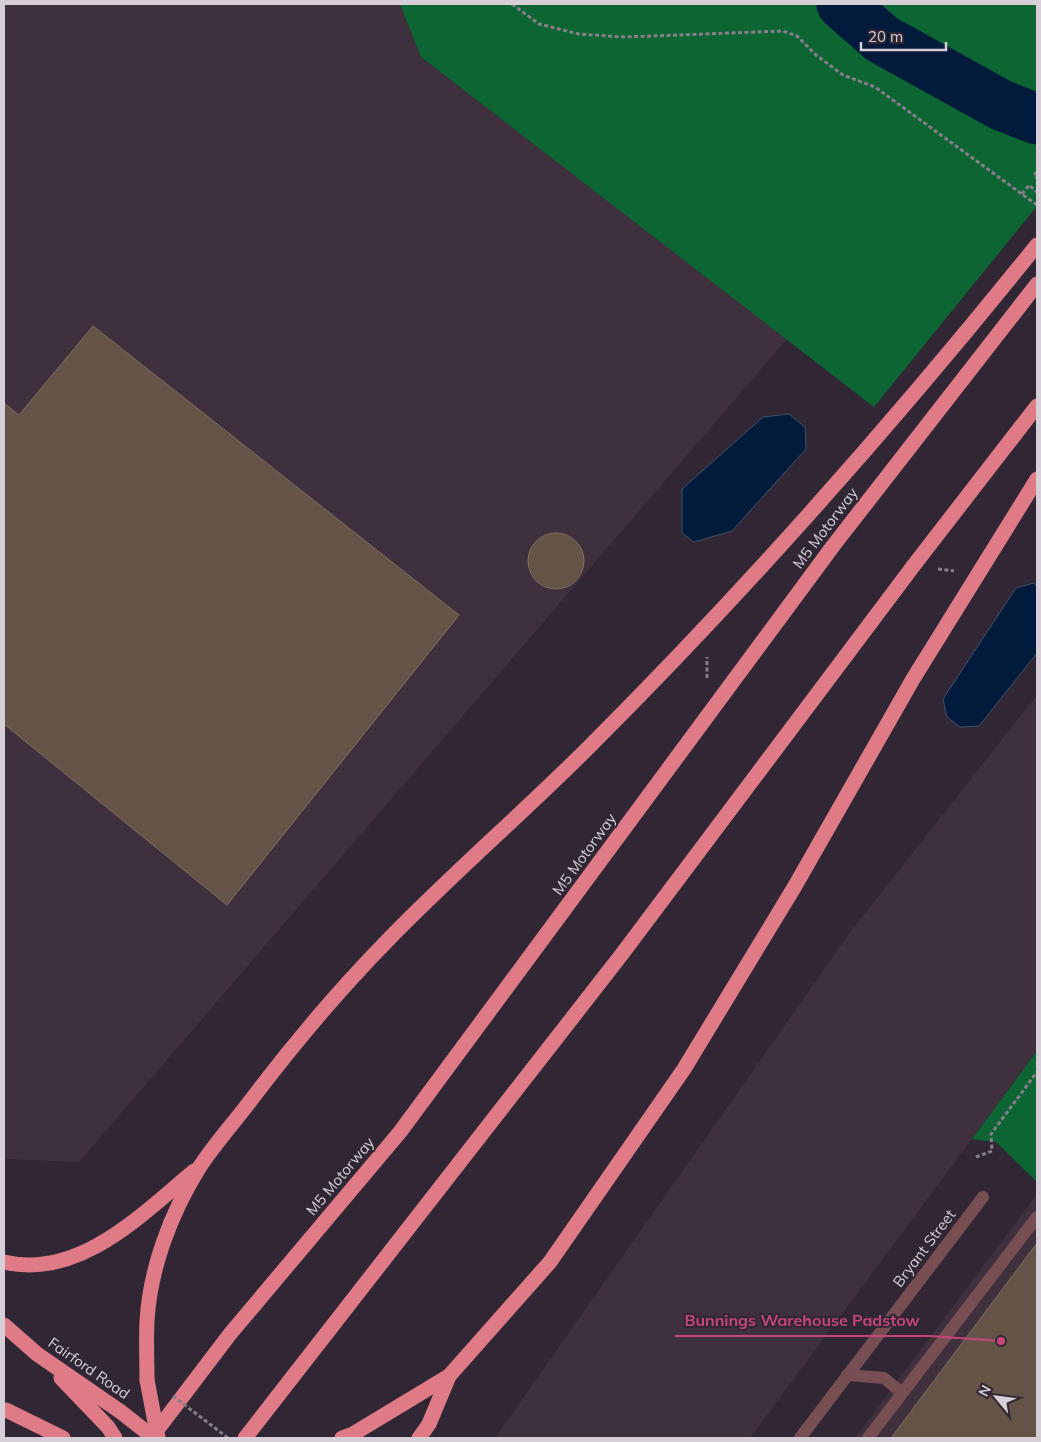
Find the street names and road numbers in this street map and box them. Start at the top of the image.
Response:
street label: M5 Motorway [788,484,862,572]
street label: M5 Motorway [548,809,620,899]
street label: M5 Motorway [302,1133,378,1219]
street label: Bryant Street [889,1205,959,1291]
street label: Fairford Road [45,1333,133,1403]

